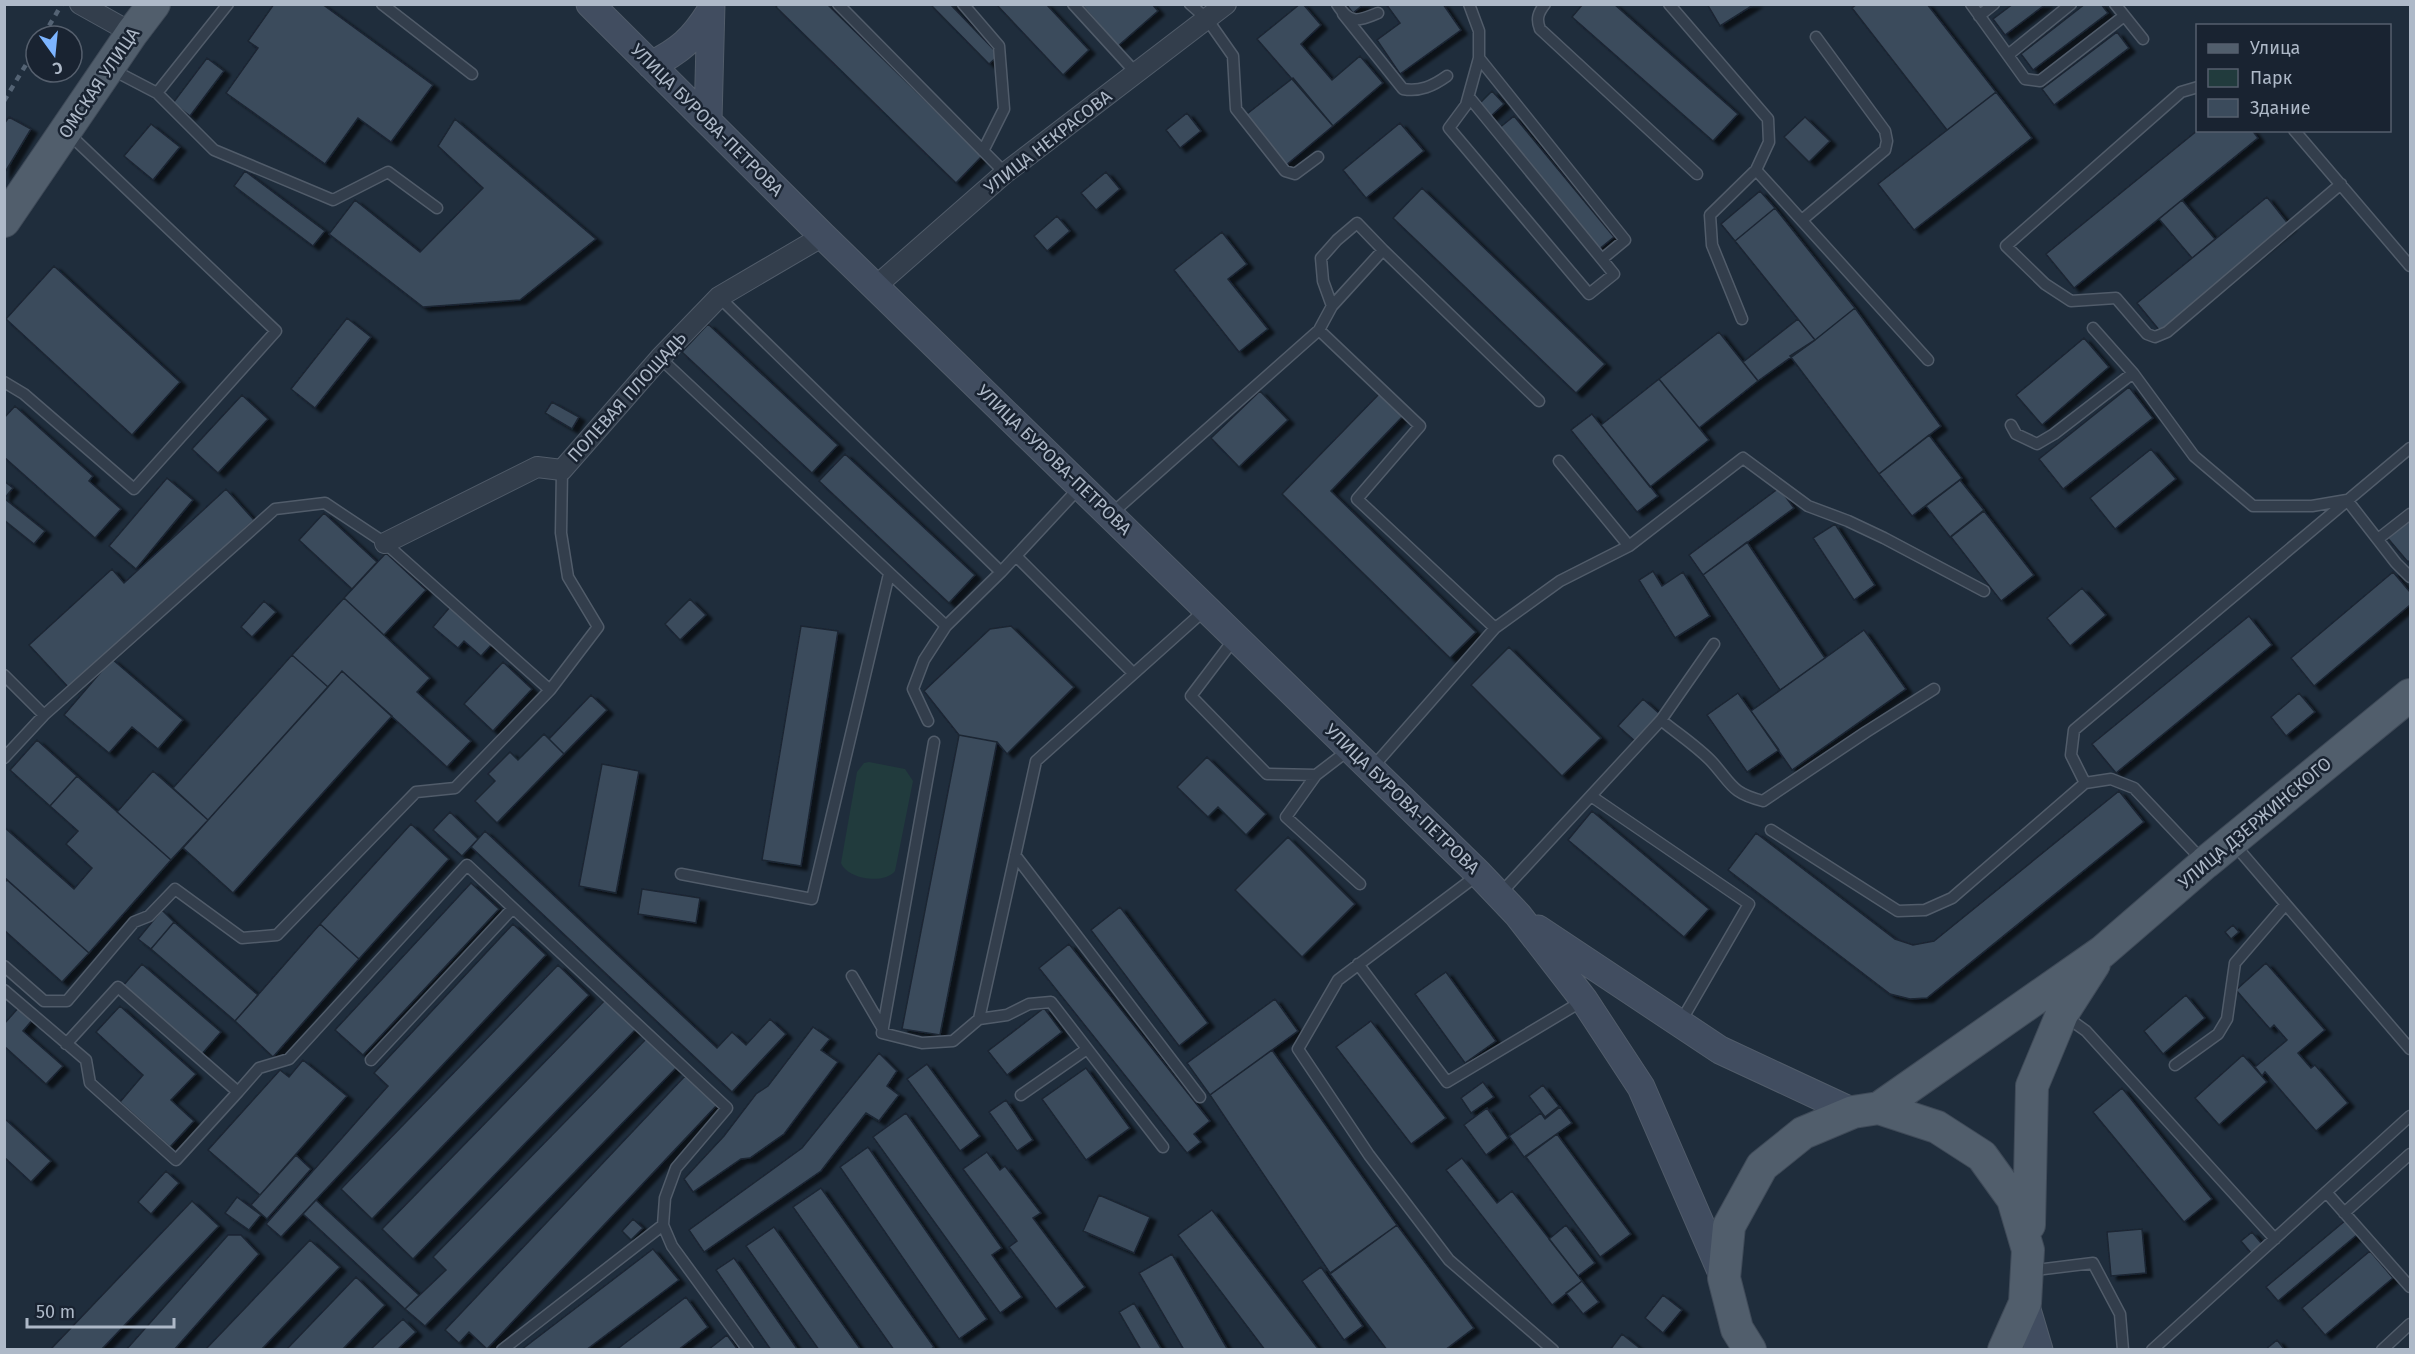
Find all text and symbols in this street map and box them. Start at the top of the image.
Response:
north arrow [24,24,84,84]
street label: ОМСКАЯ УЛИЦА [54,24,144,142]
legend [2196,24,2391,132]
text: Улица [2250,37,2300,59]
street label: УЛИЦА БУРОВА-ПЕТРОВА [626,39,788,201]
text: Парк [2250,67,2293,89]
street label: УЛИЦА НЕКРАСОВА [980,85,1117,199]
text: Здание [2250,97,2311,119]
street label: ПОЛЕВАЯ ПЛОЩАДЬ [563,327,691,467]
street label: УЛИЦА БУРОВА-ПЕТРОВА [972,380,1136,540]
street label: УЛИЦА БУРОВА-ПЕТРОВА [1320,719,1484,879]
street label: УЛИЦА ДЗЕРЖИНСКОГО [2174,752,2336,894]
scale bar [27,1291,174,1329]
text: 50 m [36,1301,75,1323]

